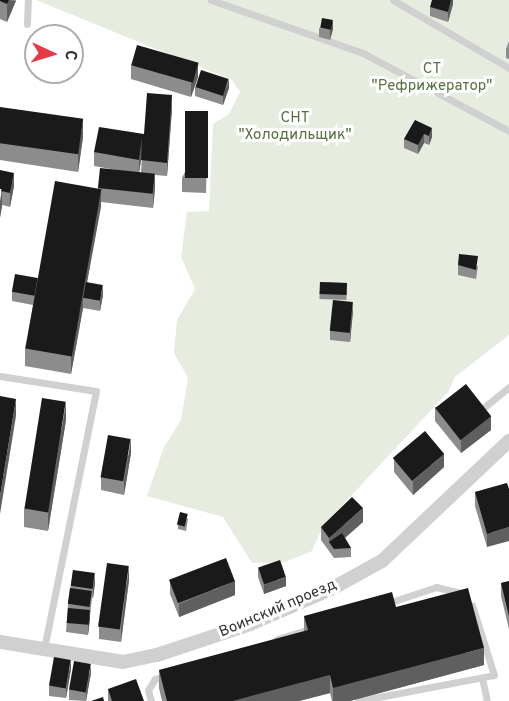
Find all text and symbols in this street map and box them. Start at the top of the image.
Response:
north arrow [24,24,84,84]
text: С [60,49,80,61]
park label: СТ "Рефрижератор" [372,60,492,95]
park label: СНТ "Холодильщик" [238,109,352,144]
street label: Воинский проезд [217,576,339,642]

